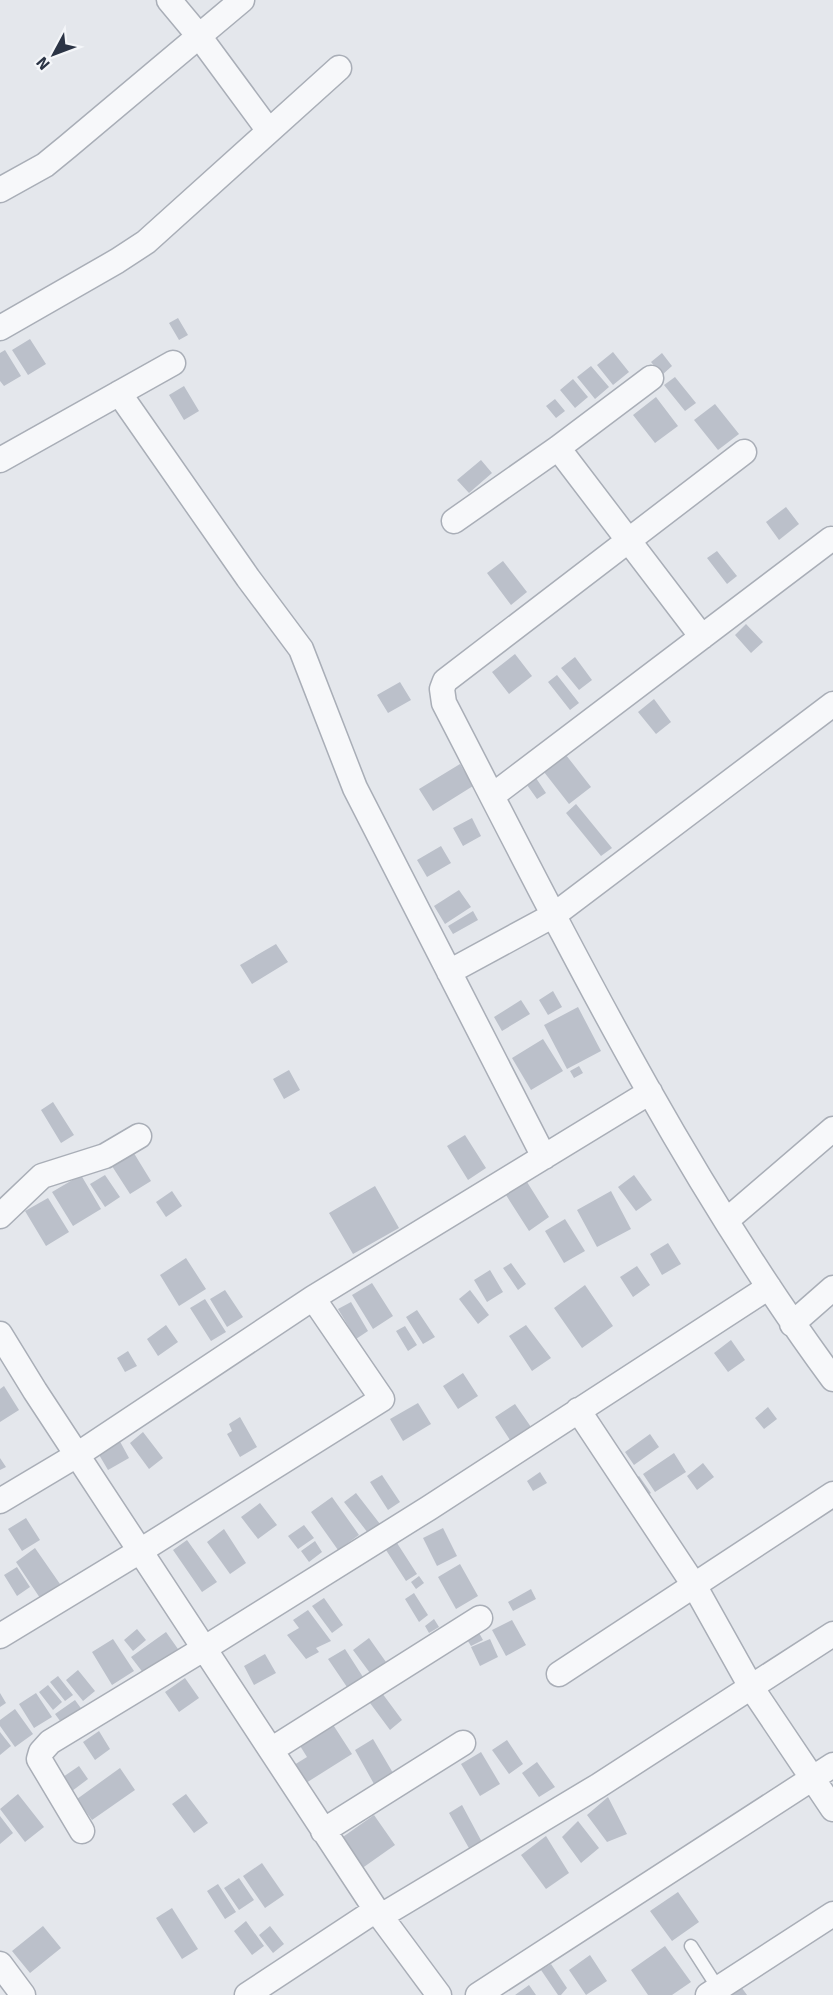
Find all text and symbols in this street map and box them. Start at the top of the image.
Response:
north arrow [24,24,84,84]
text: N [32,52,55,74]

